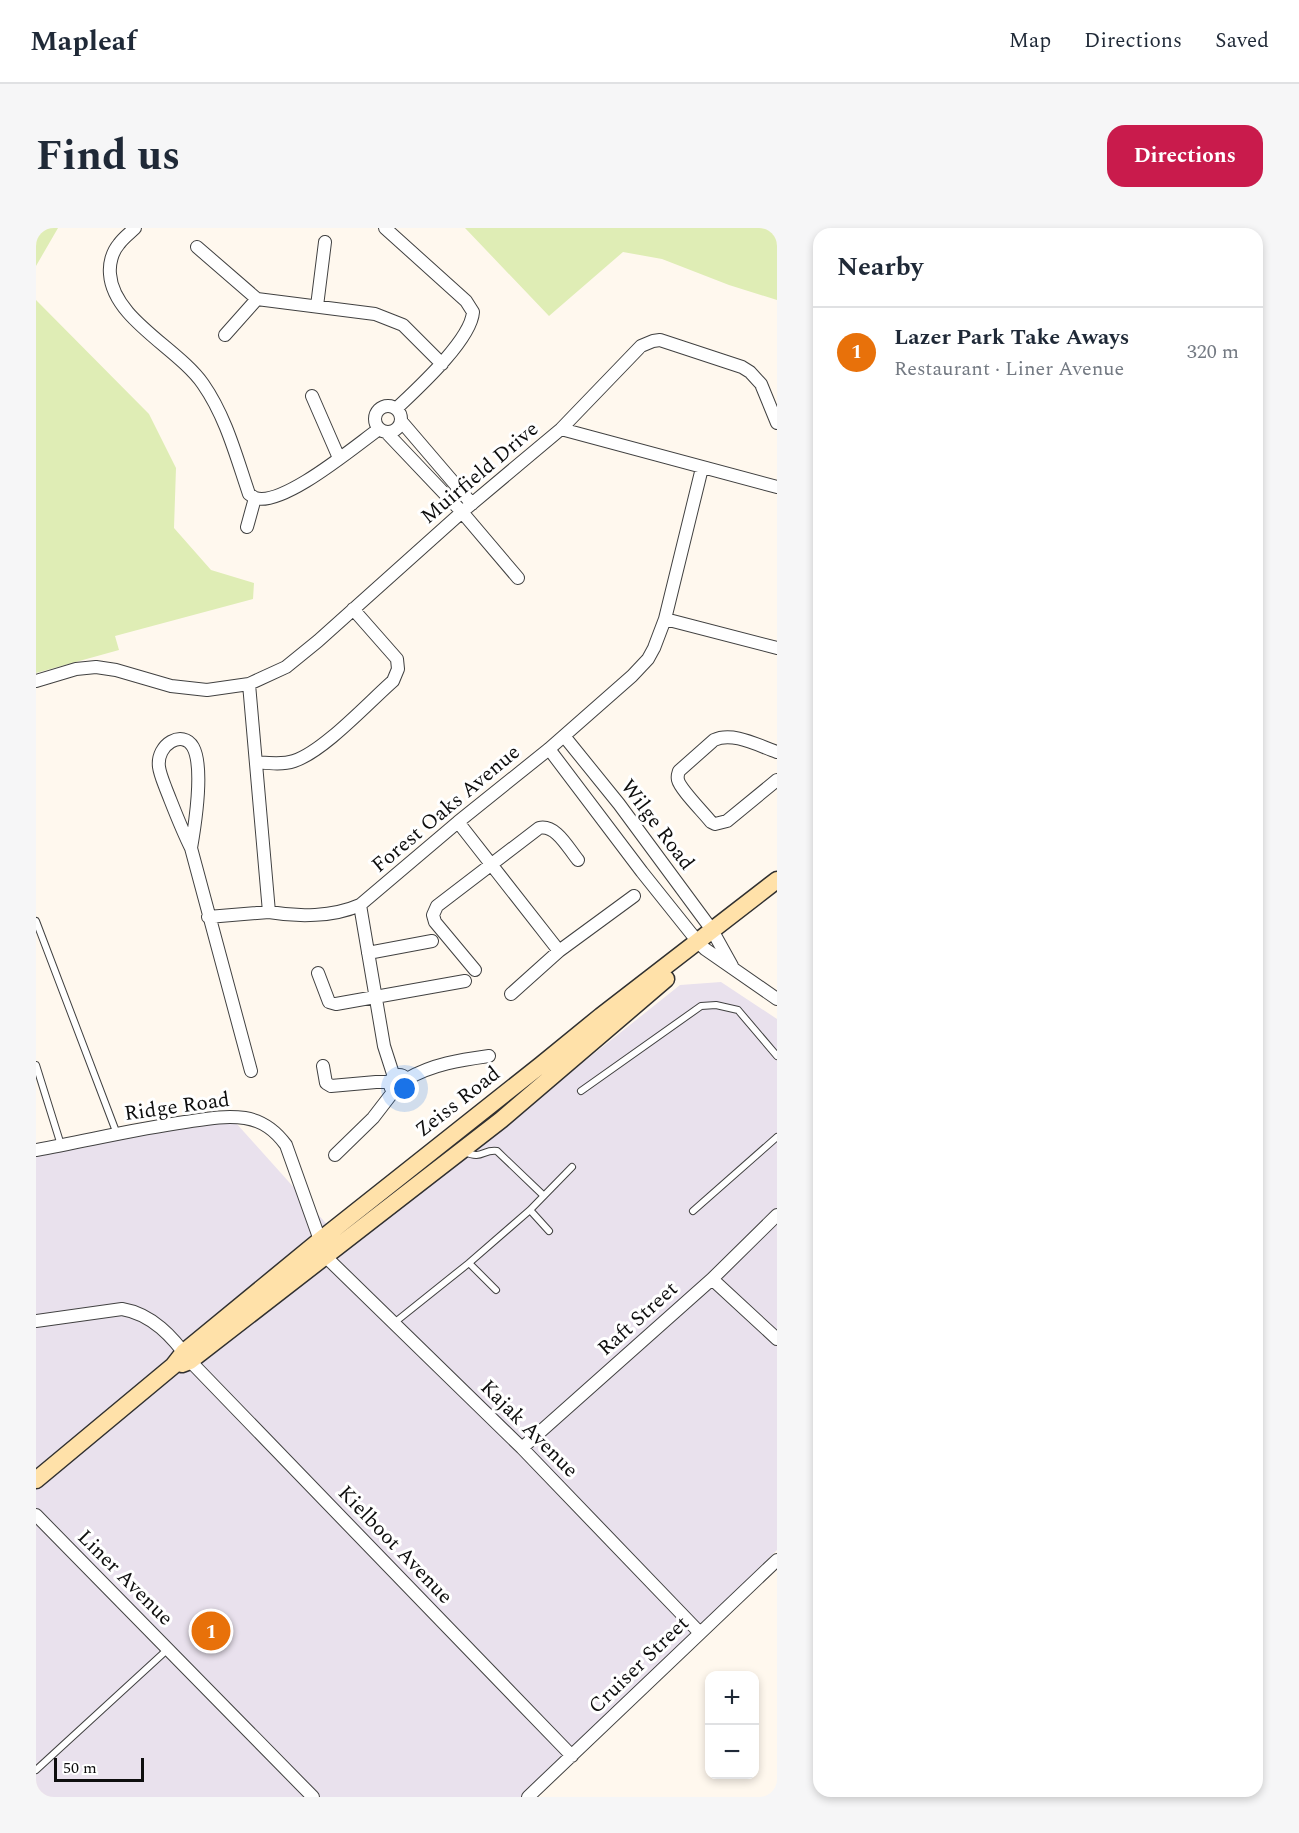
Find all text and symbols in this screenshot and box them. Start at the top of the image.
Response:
text: Mapleaf [30,20,137,63]
text: Map [1009,25,1051,57]
text: Directions [1084,25,1182,57]
text: Saved [1215,25,1269,57]
text: Find us [36,125,180,188]
button: Directions [1107,125,1263,187]
text: Nearby [837,247,923,287]
text: Lazer Park Take Aways [894,321,1129,354]
text: 1 [851,337,862,367]
text: 320 m [1187,337,1239,367]
text: Restaurant · Liner Avenue [894,354,1124,384]
street label: Muirfield Drive [414,414,546,532]
street label: Forest Oaks Avenue [365,737,527,881]
street label: Wilge Road [612,773,702,877]
street label: Zeiss Road [409,1058,507,1146]
your location [390,1074,419,1103]
street label: Ridge Road [122,1084,232,1130]
street label: Raft Street [590,1274,686,1364]
street label: Kajak Avenue [472,1372,586,1486]
street label: Kielboot Avenue [330,1478,460,1612]
street label: Liner Avenue [69,1522,181,1634]
pin: 1 [192,1608,231,1654]
street label: Cruiser Street [581,1608,697,1722]
map controls [705,1671,759,1779]
button: + [705,1671,759,1725]
button: − [705,1725,759,1779]
scale bar [54,1755,144,1782]
text: 50 m [63,1756,97,1780]

